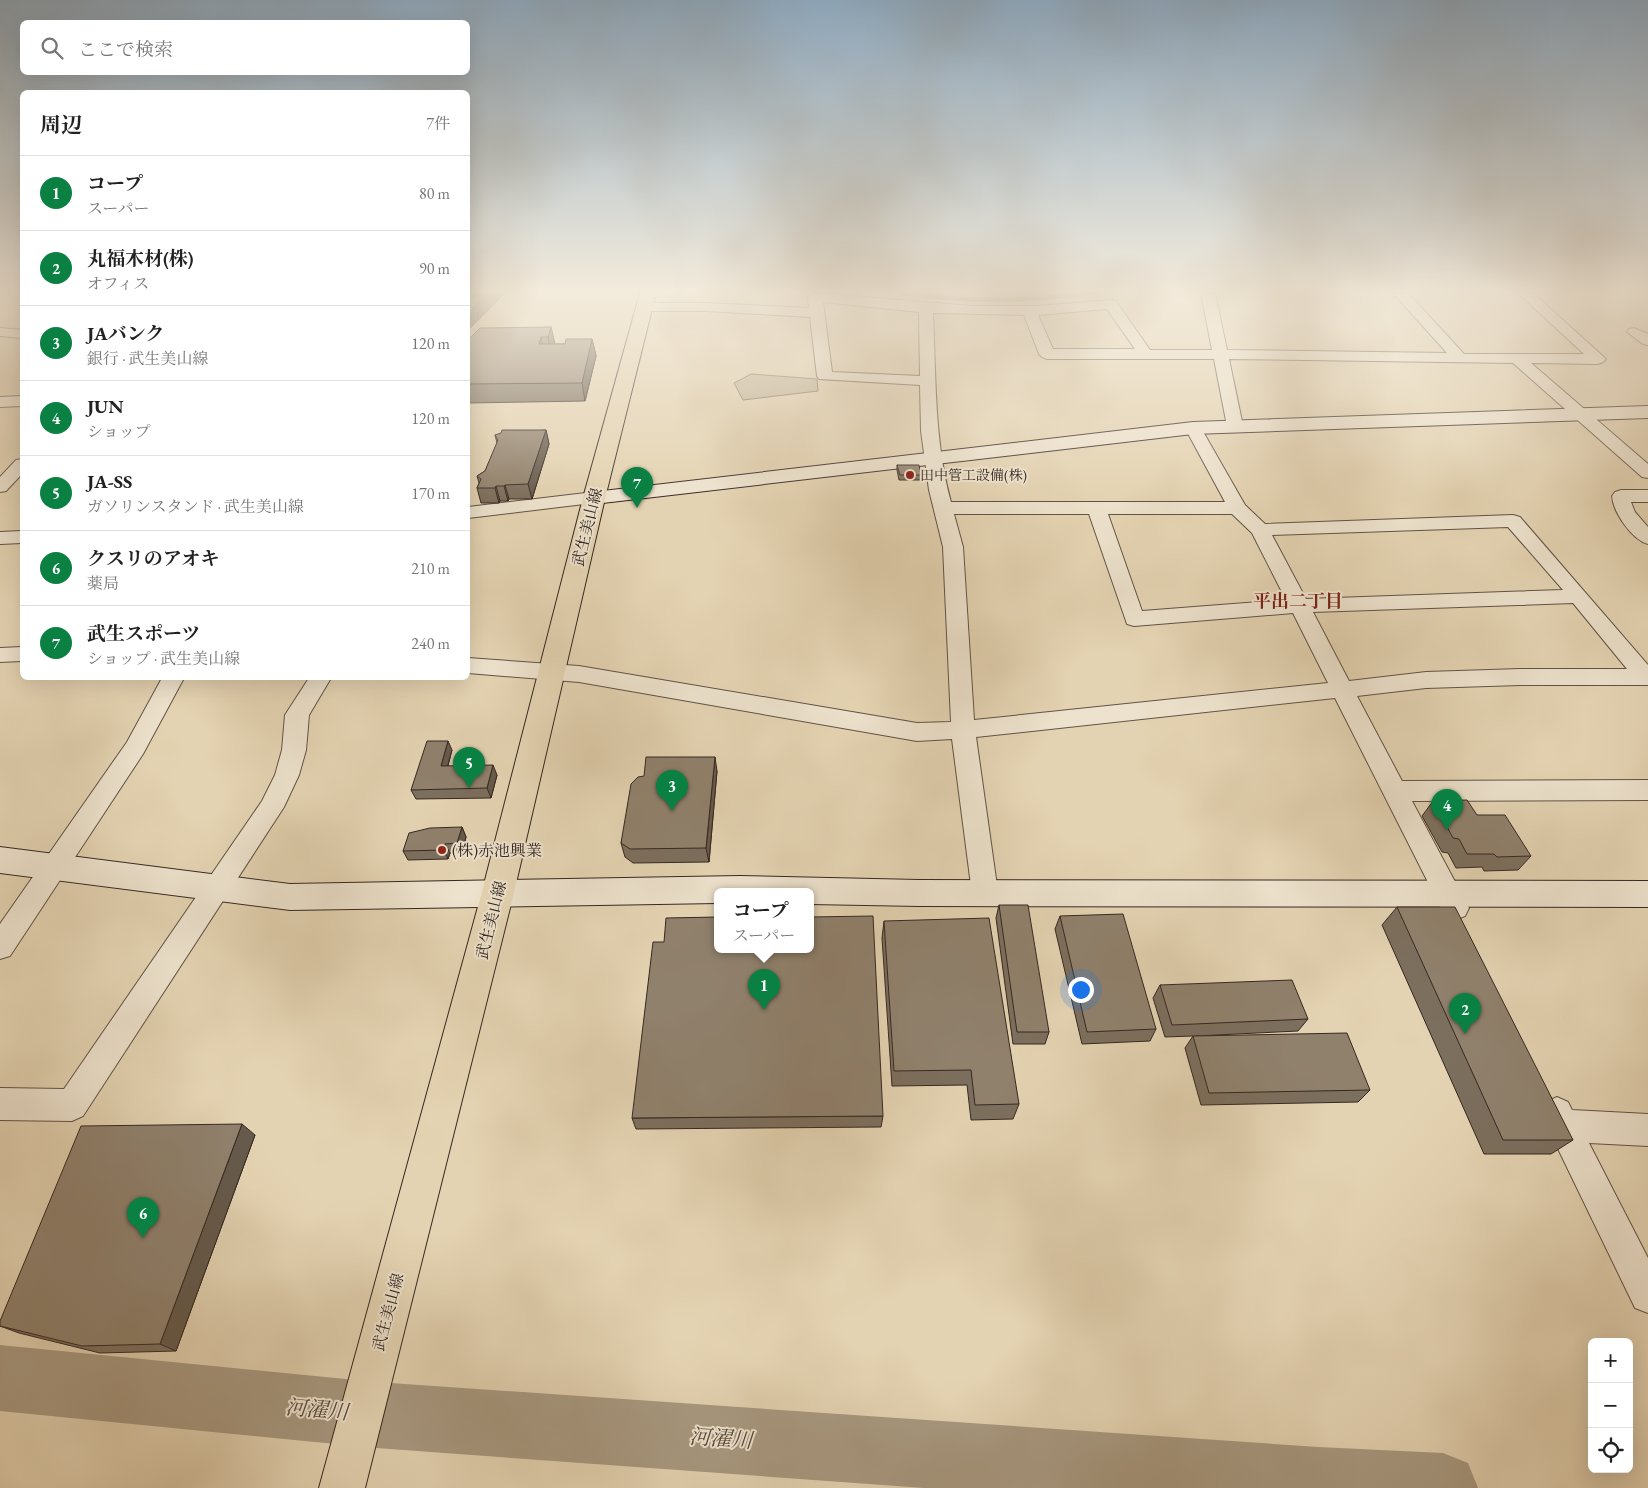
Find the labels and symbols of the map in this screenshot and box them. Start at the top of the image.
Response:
place label: 田中管工設備(株) [920,466,1027,484]
pin: 7 [621,467,653,508]
marker: 田中管工設備(株) [904,469,916,481]
street label: 武生美山線 [567,486,607,568]
district label: 平出二丁目 [1253,589,1343,612]
pin: 5 [453,747,485,788]
pin: 3 [656,770,688,811]
pin: 4 [1431,789,1463,830]
place label: (株)赤池興業 [452,840,542,861]
marker: (株)赤池興業 [436,844,448,856]
street label: 武生美山線 [471,879,511,961]
pin: 1 [748,969,780,1010]
your location [1068,977,1094,1003]
pin: 2 [1449,993,1481,1034]
pin: 6 [127,1197,159,1238]
street label: 武生美山線 [368,1271,408,1353]
water label: 河濯川 [284,1393,352,1425]
water label: 河濯川 [689,1422,755,1454]

